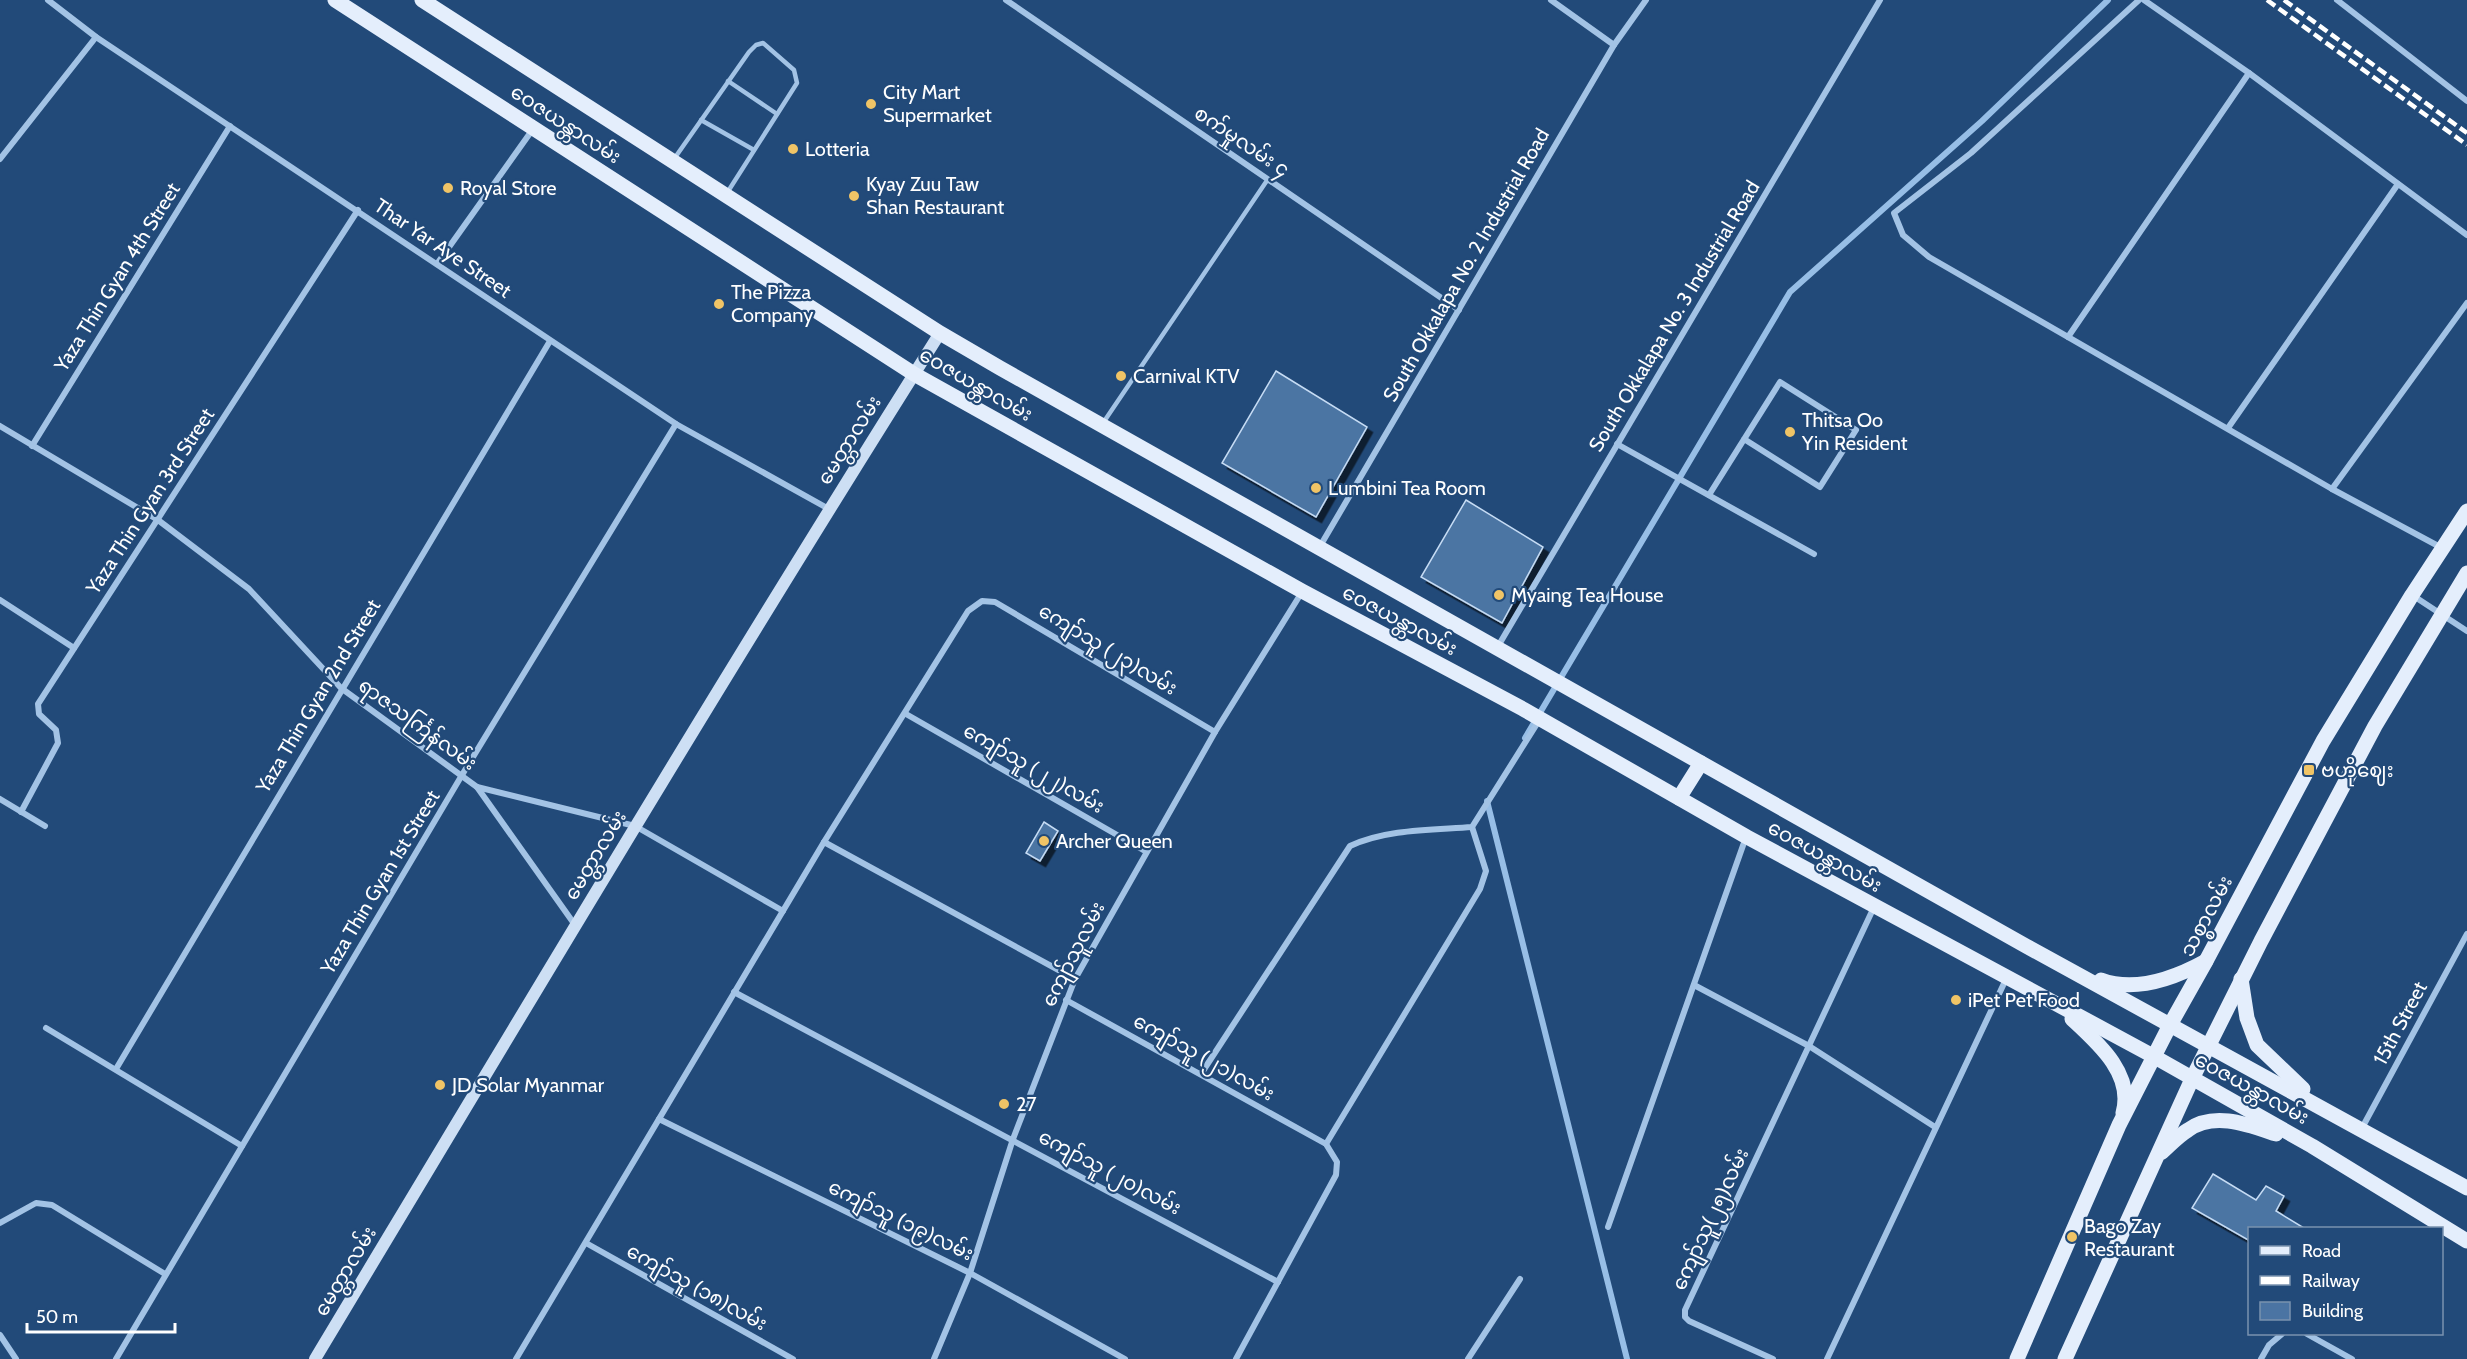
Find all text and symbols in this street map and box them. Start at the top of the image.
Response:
street label: ဝေဇယန္တာလမ်း [504,78,627,172]
place label: City Mart Supermarket [883,80,992,127]
marker: City Mart Supermarket [864,97,878,111]
street label: စက်မှုလမ်း ၄ [1188,99,1295,185]
street label: South Okkalapa No. 2 Industrial Road [1378,124,1554,406]
place label: Lotteria [805,137,870,161]
marker: Lotteria [786,142,800,156]
place label: Kyay Zuu Taw Shan Restaurant [866,172,1004,219]
place label: Royal Store [460,176,557,200]
street label: South Okkalapa No. 3 Industrial Road [1583,176,1765,456]
street label: Yaza Thin Gyan 4th Street [49,178,185,377]
marker: Royal Store [441,181,455,195]
marker: Kyay Zuu Taw Shan Restaurant [847,189,861,203]
street label: Thar Yar Aye Street [370,193,516,303]
place label: The Pizza Company [731,280,813,327]
marker: The Pizza Company [712,297,726,311]
street label: ဝေဇယန္တာလမ်း [913,340,1038,430]
place label: Carnival KTV [1133,364,1240,388]
marker: Carnival KTV [1114,369,1128,383]
street label: မေတ္တာလမ်း [811,390,889,491]
street label: Yaza Thin Gyan 3rd Street [80,403,219,599]
place label: Thitsa Oo Yin Resident [1801,408,1908,455]
marker: Thitsa Oo Yin Resident [1783,425,1797,439]
place label: Lumbini Tea Room [1328,476,1486,500]
marker: Lumbini Tea Room [1309,481,1323,495]
street label: ဝေဇယန္တာလမ်း [1337,578,1463,664]
place label: Myaing Tea House [1511,583,1664,607]
marker: Myaing Tea House [1492,588,1506,602]
street label: Yaza Thin Gyan 2nd Street [250,595,385,798]
street label: ကျော်သူ (၂၃)လမ်း [1032,596,1183,704]
street label: ရာဇသင်္ကြန်လမ်း [352,671,483,778]
street label: ကျော်သူ (၂၂)လမ်း [957,716,1110,822]
place label: ဗဟိုဈေး [2321,756,2394,787]
marker: ဗဟိုဈေး [2302,763,2316,777]
street label: Yaza Thin Gyan 1st Street [315,785,445,979]
street label: မေတ္တာလမ်း [557,805,635,906]
street label: ဝေဇယန္တာလမ်း [1762,813,1887,901]
place label: Archer Queen [1056,829,1173,853]
marker: Archer Queen [1037,834,1051,848]
street label: သစ္စာလမ်း [2173,871,2241,963]
street label: ကျော်သူလမ်း [1035,897,1114,1013]
street label: 15th Street [2368,977,2432,1069]
place label: iPet Pet Food [1968,988,2080,1012]
marker: iPet Pet Food [1949,993,1963,1007]
street label: ကျော်သူ (၂၁)လမ်း [1127,1007,1280,1110]
street label: ဝေဇယန္တာလမ်း [2189,1045,2314,1133]
place label: JD Solar Myanmar [451,1073,605,1097]
marker: JD Solar Myanmar [433,1078,447,1092]
place label: 27 [1016,1092,1037,1116]
marker: 27 [997,1097,1011,1111]
street label: ကျော်သူ (၂၀)လမ်း [1032,1123,1186,1224]
street label: ကျော်သူ(၂၅)လမ်း [1665,1143,1758,1296]
street label: ကျော်သူ (၁၉)လမ်း [822,1173,978,1270]
place label: Bago Zay Restaurant [2084,1214,2175,1261]
street label: မေတ္တာလမ်း [307,1221,385,1322]
legend [2248,1227,2443,1335]
marker: Bago Zay Restaurant [2065,1230,2079,1244]
street label: ကျော်သူ (၁၈)လမ်း [620,1237,772,1340]
text: Road [2302,1240,2341,1262]
text: Railway [2302,1270,2360,1292]
scale bar [27,1296,176,1334]
text: Building [2302,1300,2364,1322]
text: 50 m [36,1306,78,1328]

